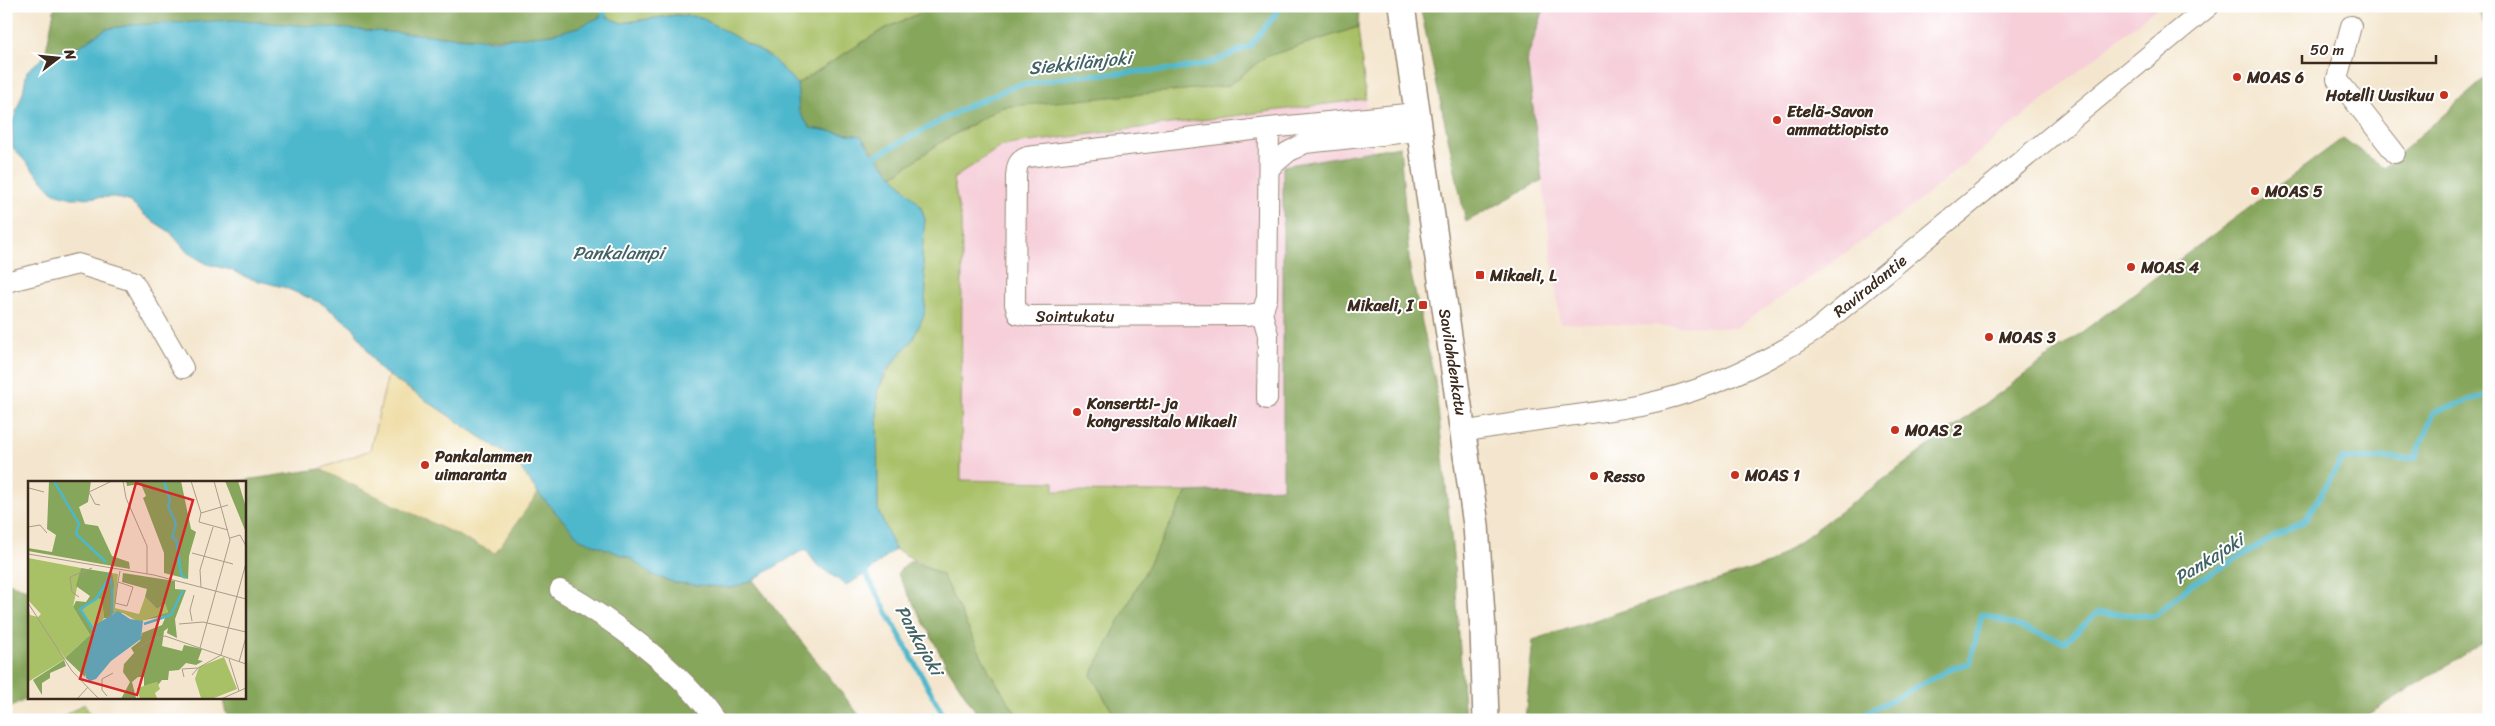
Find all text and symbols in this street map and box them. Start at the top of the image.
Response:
north arrow [32,32,82,82]
scale bar [2302,32,2436,64]
text: 50 m [2310,37,2345,63]
water label: Siekkilänjoki [1027,41,1137,84]
text: N [56,45,83,63]
place label: MOAS 6 [2246,63,2304,92]
marker: MOAS 6 [2231,71,2243,83]
place label: Hotelli Uusikuu [2325,81,2434,110]
marker: Hotelli Uusikuu [2438,89,2450,101]
place label: Etelä-Savon ammattiopisto [1786,97,1889,144]
marker: Etelä-Savon ammattiopisto [1771,114,1783,126]
place label: MOAS 5 [2264,177,2323,206]
marker: MOAS 5 [2249,185,2261,197]
water label: Pankalampi [573,237,667,269]
street label: Raviradantie [1827,247,1914,325]
place label: MOAS 4 [2140,253,2199,282]
place label: Mikaeli, L [1489,261,1557,290]
marker: MOAS 4 [2125,261,2137,273]
marker: Mikaeli, L [1474,269,1486,281]
place label: Mikaeli, I [1347,291,1415,320]
marker: Mikaeli, I [1417,299,1429,311]
street label: Sointukatu [1036,302,1115,331]
street label: Savilahdenkatu [1430,306,1476,418]
place label: MOAS 3 [1998,323,2056,352]
marker: MOAS 3 [1983,331,1995,343]
place label: Konsertti- ja kongressitalo Mikaeli [1086,389,1237,436]
marker: Konsertti- ja kongressitalo Mikaeli [1071,406,1083,418]
place label: MOAS 2 [1904,416,1963,445]
marker: MOAS 2 [1889,424,1901,436]
place label: Pankalammen uimaranta [435,442,532,489]
marker: Pankalammen uimaranta [419,459,431,471]
place label: MOAS 1 [1744,461,1800,490]
place label: Resso [1603,462,1646,491]
marker: MOAS 1 [1729,469,1741,481]
marker: Resso [1588,470,1600,482]
inset map [28,481,245,698]
water label: Pankajoki [2168,523,2254,593]
water label: Pankajoki [886,599,954,685]

